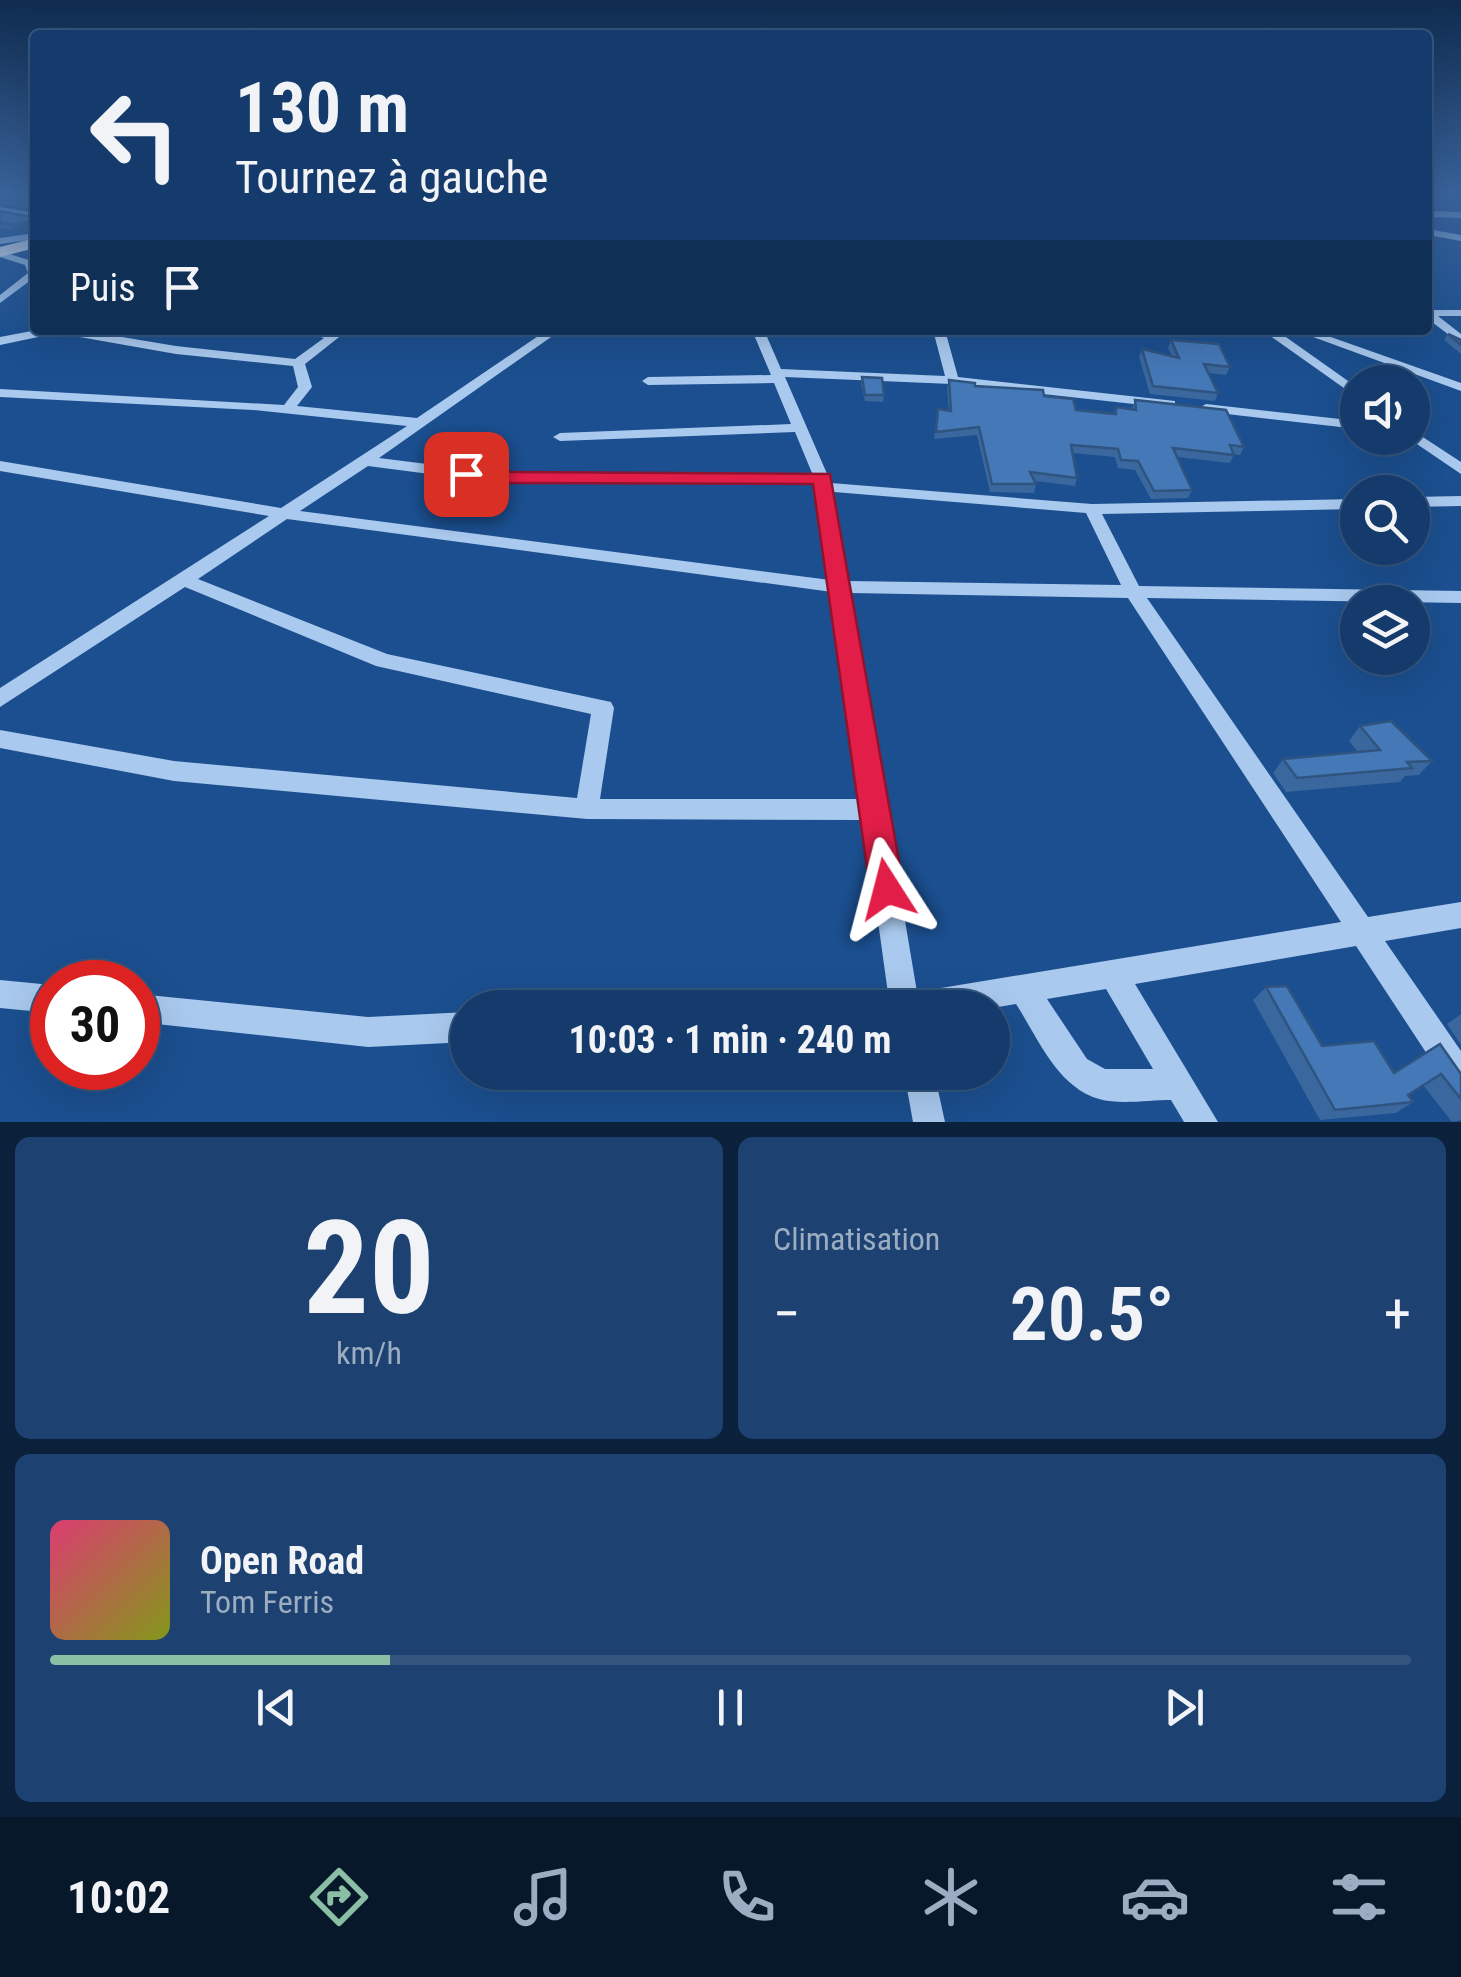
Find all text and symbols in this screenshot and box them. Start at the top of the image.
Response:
text: 130 m [235,67,409,149]
icon: left [70,70,200,200]
text: Tournez à gauche [235,151,548,204]
icon: arrive [155,260,210,315]
text: Puis [70,266,135,310]
map controls [1340,365,1430,675]
button: sound [1340,365,1430,455]
pin [424,432,509,517]
icon: arrive [439,447,494,502]
button: search [1340,475,1430,565]
button: layers [1340,585,1430,675]
position arrow [835,837,939,941]
speed limit sign: 30 [30,960,160,1090]
text: 10:03 · 1 min · 240 m [569,1018,891,1062]
text: 20 [303,1192,435,1345]
text: Climatisation [773,1220,940,1258]
text: 20.5° [1010,1270,1174,1358]
text: − [773,1282,801,1346]
text: + [1384,1282,1411,1346]
text: km/h [336,1334,402,1372]
text: Open Road [200,1539,364,1583]
text: Tom Ferris [200,1583,334,1621]
icon: previous [249,1680,304,1735]
icon: pause [703,1680,758,1735]
icon: next [1157,1680,1212,1735]
icon: directions [304,1862,374,1932]
icon: music [508,1862,578,1932]
icon: phone [712,1862,782,1932]
icon: climate [916,1862,986,1932]
icon: car [1120,1862,1190,1932]
icon: filters [1324,1862,1394,1932]
text: 10:02 [67,1871,170,1924]

